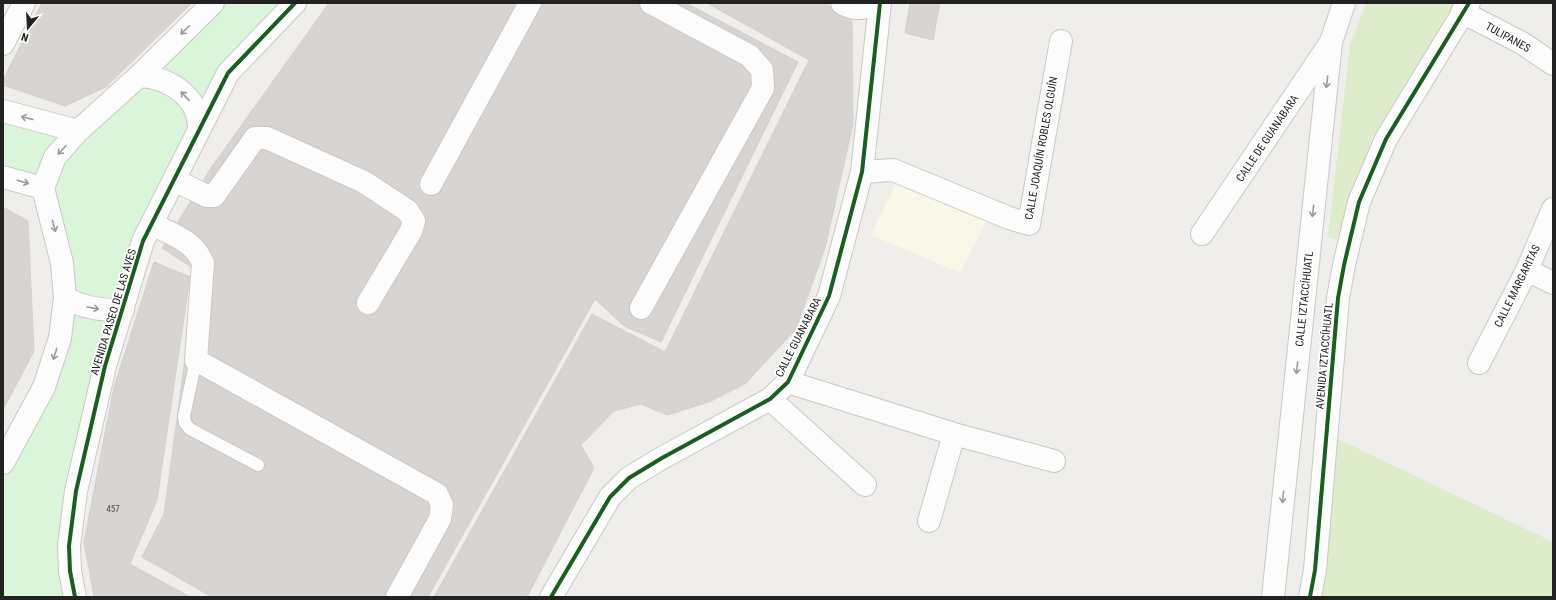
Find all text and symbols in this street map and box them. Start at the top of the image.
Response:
north arrow [8,8,48,48]
street label: TULIPANES [1483,20,1533,55]
one-way arrow [180,25,190,35]
text: N [20,30,30,44]
street label: CALLE JOAQUÍN ROBLES OLGUÍN [1022,75,1060,221]
one-way arrow [1323,75,1331,88]
one-way arrow [180,91,190,101]
street label: CALLE DE GUANABARA [1234,92,1302,184]
one-way arrow [21,113,34,121]
one-way arrow [57,145,66,155]
one-way arrow [17,179,30,187]
one-way arrow [1310,204,1317,217]
one-way arrow [50,219,58,232]
street label: CALLE MARGARITAS [1492,243,1543,330]
street label: AVENIDA PASEO DE LAS AVES [88,247,139,377]
street label: CALLE IZTACCÍHUATL [1293,251,1316,347]
street label: CALLE GUANABARA [773,295,824,379]
street label: AVENIDA IZTACCÍHUATL [1313,302,1336,410]
one-way arrow [86,305,99,313]
one-way arrow [51,347,58,360]
one-way arrow [1293,361,1301,374]
one-way arrow [1279,490,1287,503]
house number: 457 [106,504,120,514]

